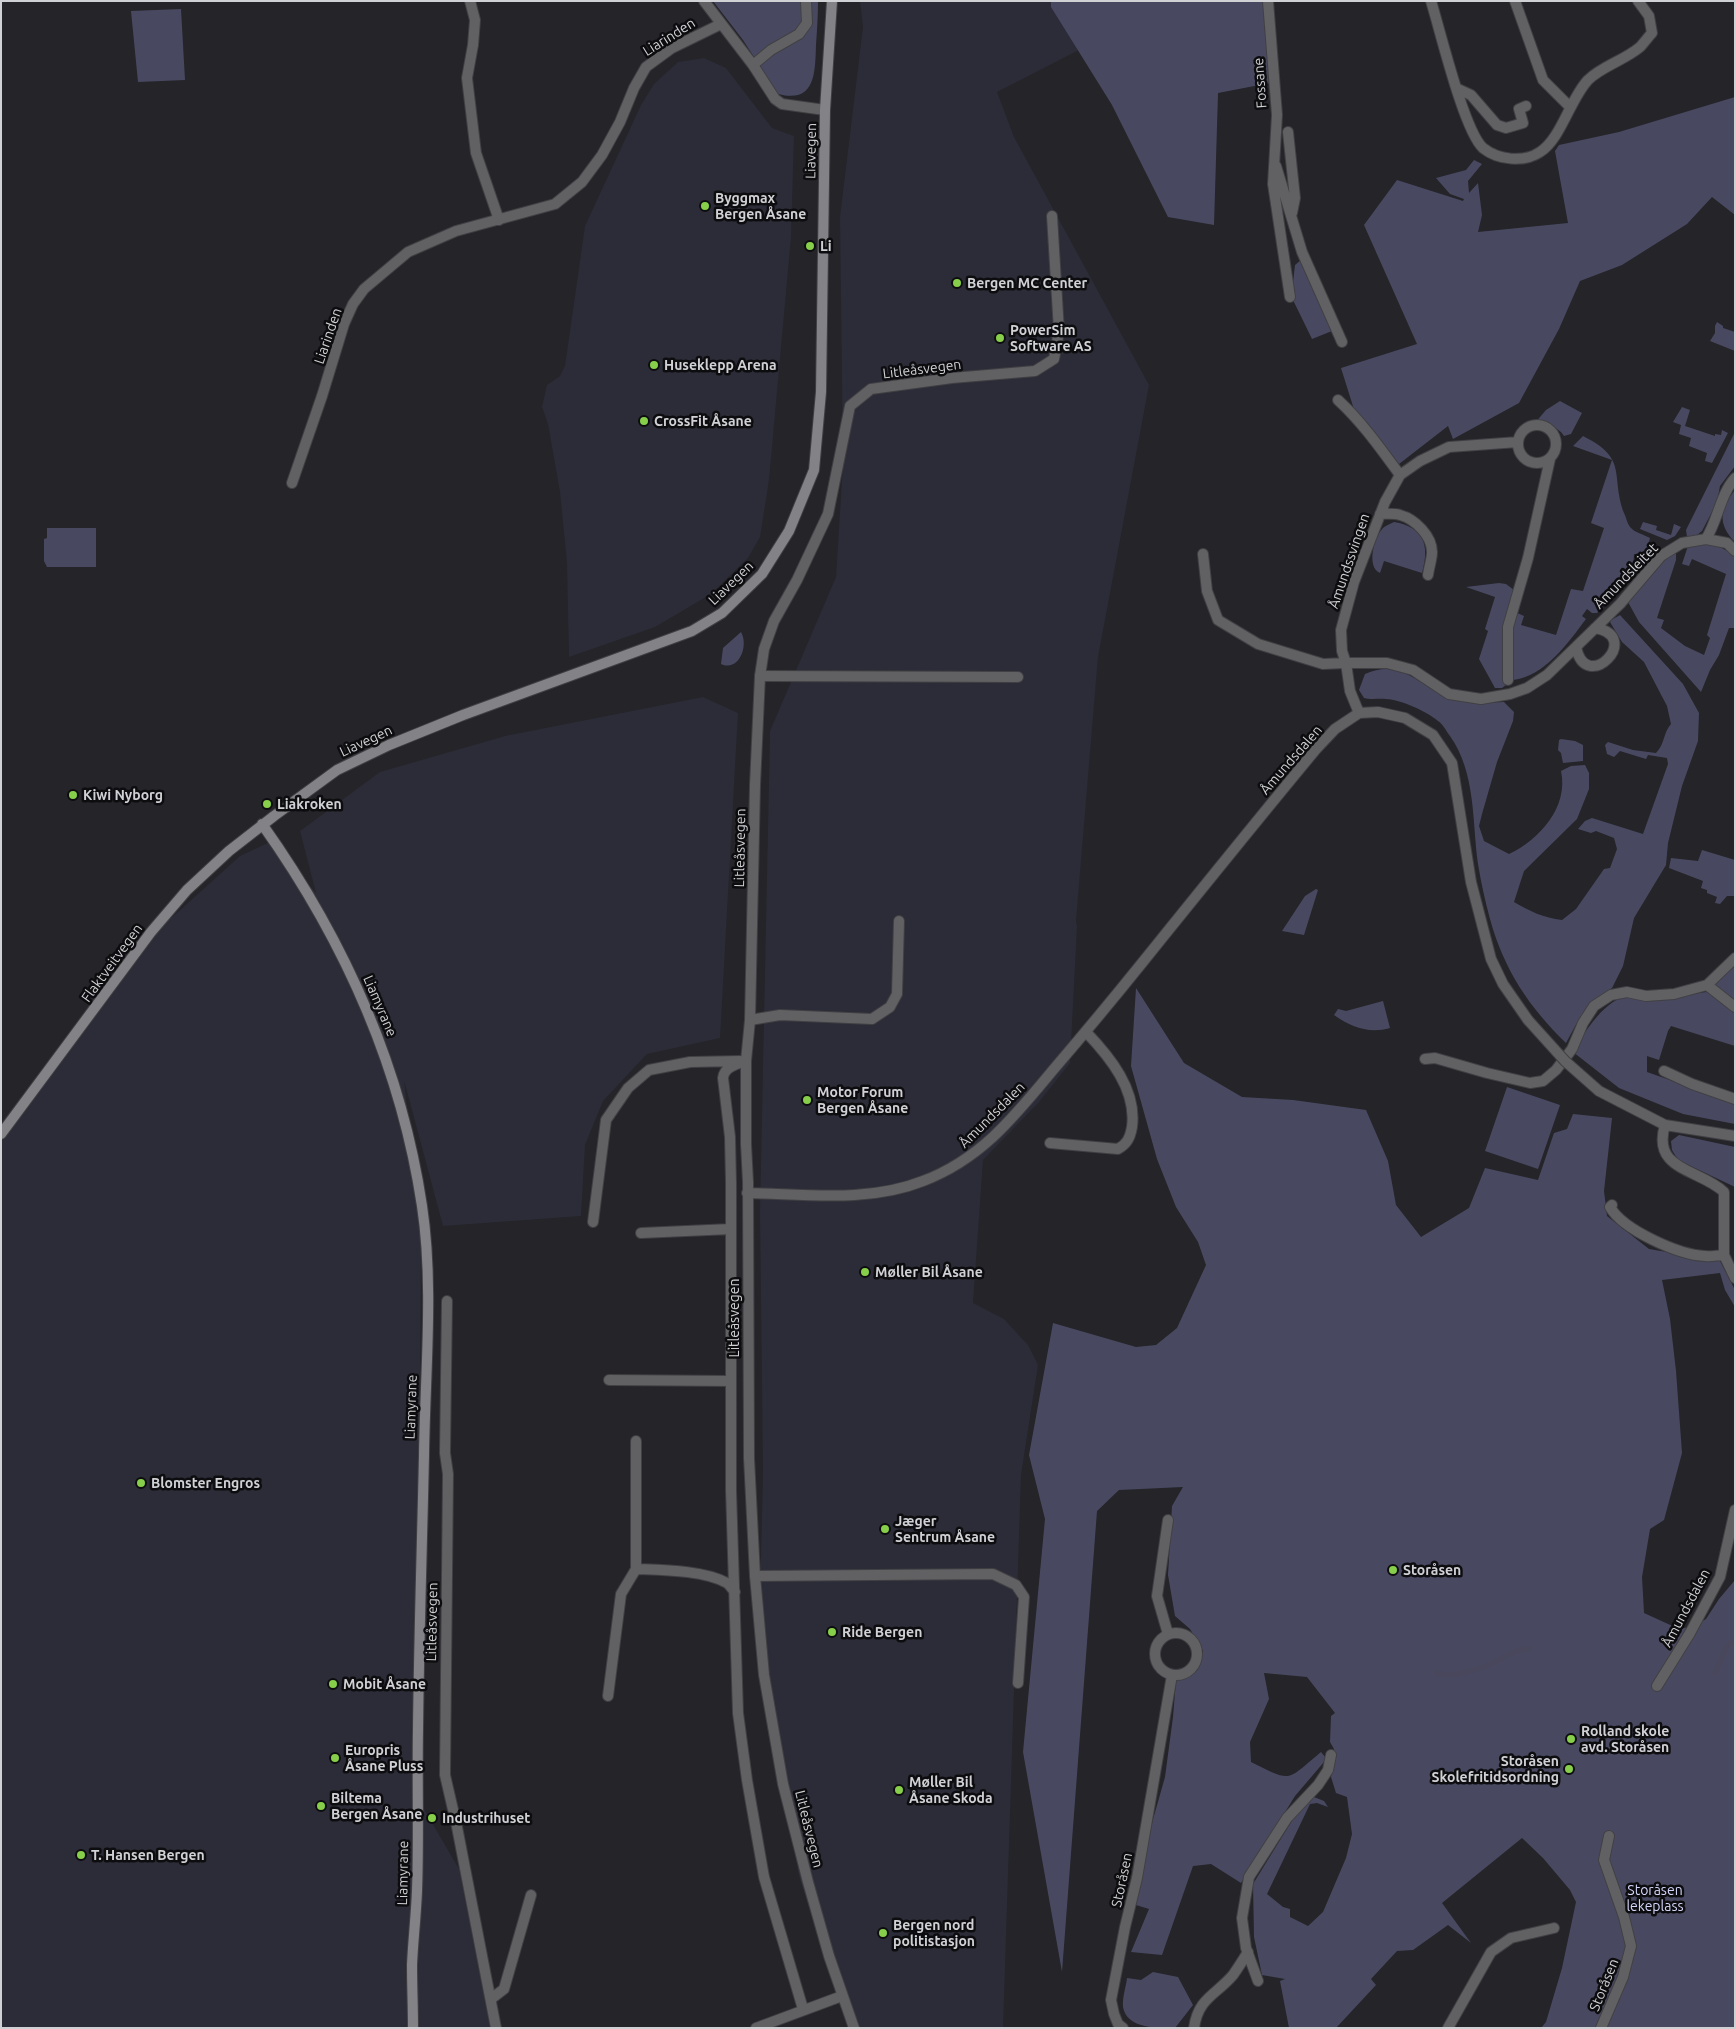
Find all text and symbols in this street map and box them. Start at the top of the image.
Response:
street label: Liarinden [640,14,698,60]
street label: Fossane [1250,57,1270,109]
street label: Liavegen [802,123,820,179]
place label: Byggmax Bergen Åsane [715,190,806,222]
marker: Byggmax Bergen Åsane [699,200,711,212]
place label: Li [820,238,832,254]
marker: Li [804,240,816,252]
place label: Bergen MC Center [967,275,1087,291]
marker: Bergen MC Center [951,277,963,289]
street label: Liarinden [311,306,345,366]
place label: PowerSim Software AS [1010,322,1092,354]
marker: PowerSim Software AS [994,332,1006,344]
street label: Litleåsvegen [882,356,962,382]
place label: Huseklepp Arena [664,357,777,373]
marker: Huseklepp Arena [648,359,660,371]
place label: CrossFit Åsane [654,413,752,429]
marker: CrossFit Åsane [638,415,650,427]
street label: Åmundssvingen [1325,511,1373,611]
street label: Åmundsleitet [1590,540,1662,612]
street label: Liavegen [705,558,757,608]
street label: Liavegen [337,722,395,760]
street label: Åmundsdalen [1256,722,1326,798]
place label: Kiwi Nyborg [83,787,163,803]
marker: Kiwi Nyborg [67,789,79,801]
place label: Liakroken [277,796,342,812]
marker: Liakroken [261,798,273,810]
street label: Litleåsvegen [731,808,749,888]
street label: Flaktveitvegen [78,921,146,1005]
street label: Liamyrane [360,973,400,1039]
street label: Åmundsdalen [956,1079,1028,1151]
place label: Motor Forum Bergen Åsane [817,1084,908,1116]
marker: Motor Forum Bergen Åsane [801,1094,813,1106]
place label: Møller Bil Åsane [875,1264,983,1280]
marker: Møller Bil Åsane [859,1266,871,1278]
street label: Litleåsvegen [726,1278,742,1358]
street label: Liamyrane [401,1374,421,1440]
place label: Blomster Engros [151,1475,260,1491]
marker: Blomster Engros [135,1477,147,1489]
place label: Jæger Sentrum Åsane [895,1513,995,1545]
marker: Jæger Sentrum Åsane [879,1523,891,1535]
place label: Storåsen [1403,1562,1461,1578]
marker: Storåsen [1387,1564,1399,1576]
street label: Åmundsdalen [1658,1566,1714,1650]
street label: Litleåsvegen [423,1582,441,1662]
place label: Ride Bergen [842,1624,922,1640]
marker: Ride Bergen [826,1626,838,1638]
place label: Mobit Åsane [343,1676,426,1692]
marker: Mobit Åsane [327,1678,339,1690]
place label: Rolland skole avd. Storåsen [1581,1723,1669,1755]
marker: Rolland skole avd. Storåsen [1565,1733,1577,1745]
place label: Europris Åsane Pluss [345,1742,423,1774]
marker: Europris Åsane Pluss [329,1752,341,1764]
place label: Storåsen Skolefritidsordning [1432,1753,1559,1785]
marker: Storåsen Skolefritidsordning [1563,1763,1575,1775]
place label: Møller Bil Åsane Skoda [909,1774,993,1806]
marker: Møller Bil Åsane Skoda [893,1784,905,1796]
street label: Litleåsvegen [791,1789,827,1869]
place label: Biltema Bergen Åsane [331,1790,422,1822]
marker: Biltema Bergen Åsane [315,1800,327,1812]
place label: Industrihuset [442,1810,530,1826]
marker: Industrihuset [426,1812,438,1824]
street label: Liamyrane [394,1840,412,1906]
place label: T. Hansen Bergen [91,1847,205,1863]
marker: T. Hansen Bergen [75,1849,87,1861]
street label: Storåsen [1108,1851,1136,1909]
park label: Storåsen lekeplass [1626,1882,1684,1914]
place label: Bergen nord politistasjon [893,1917,975,1950]
marker: Bergen nord politistasjon [877,1927,889,1939]
street label: Storåsen [1586,1956,1622,2014]

